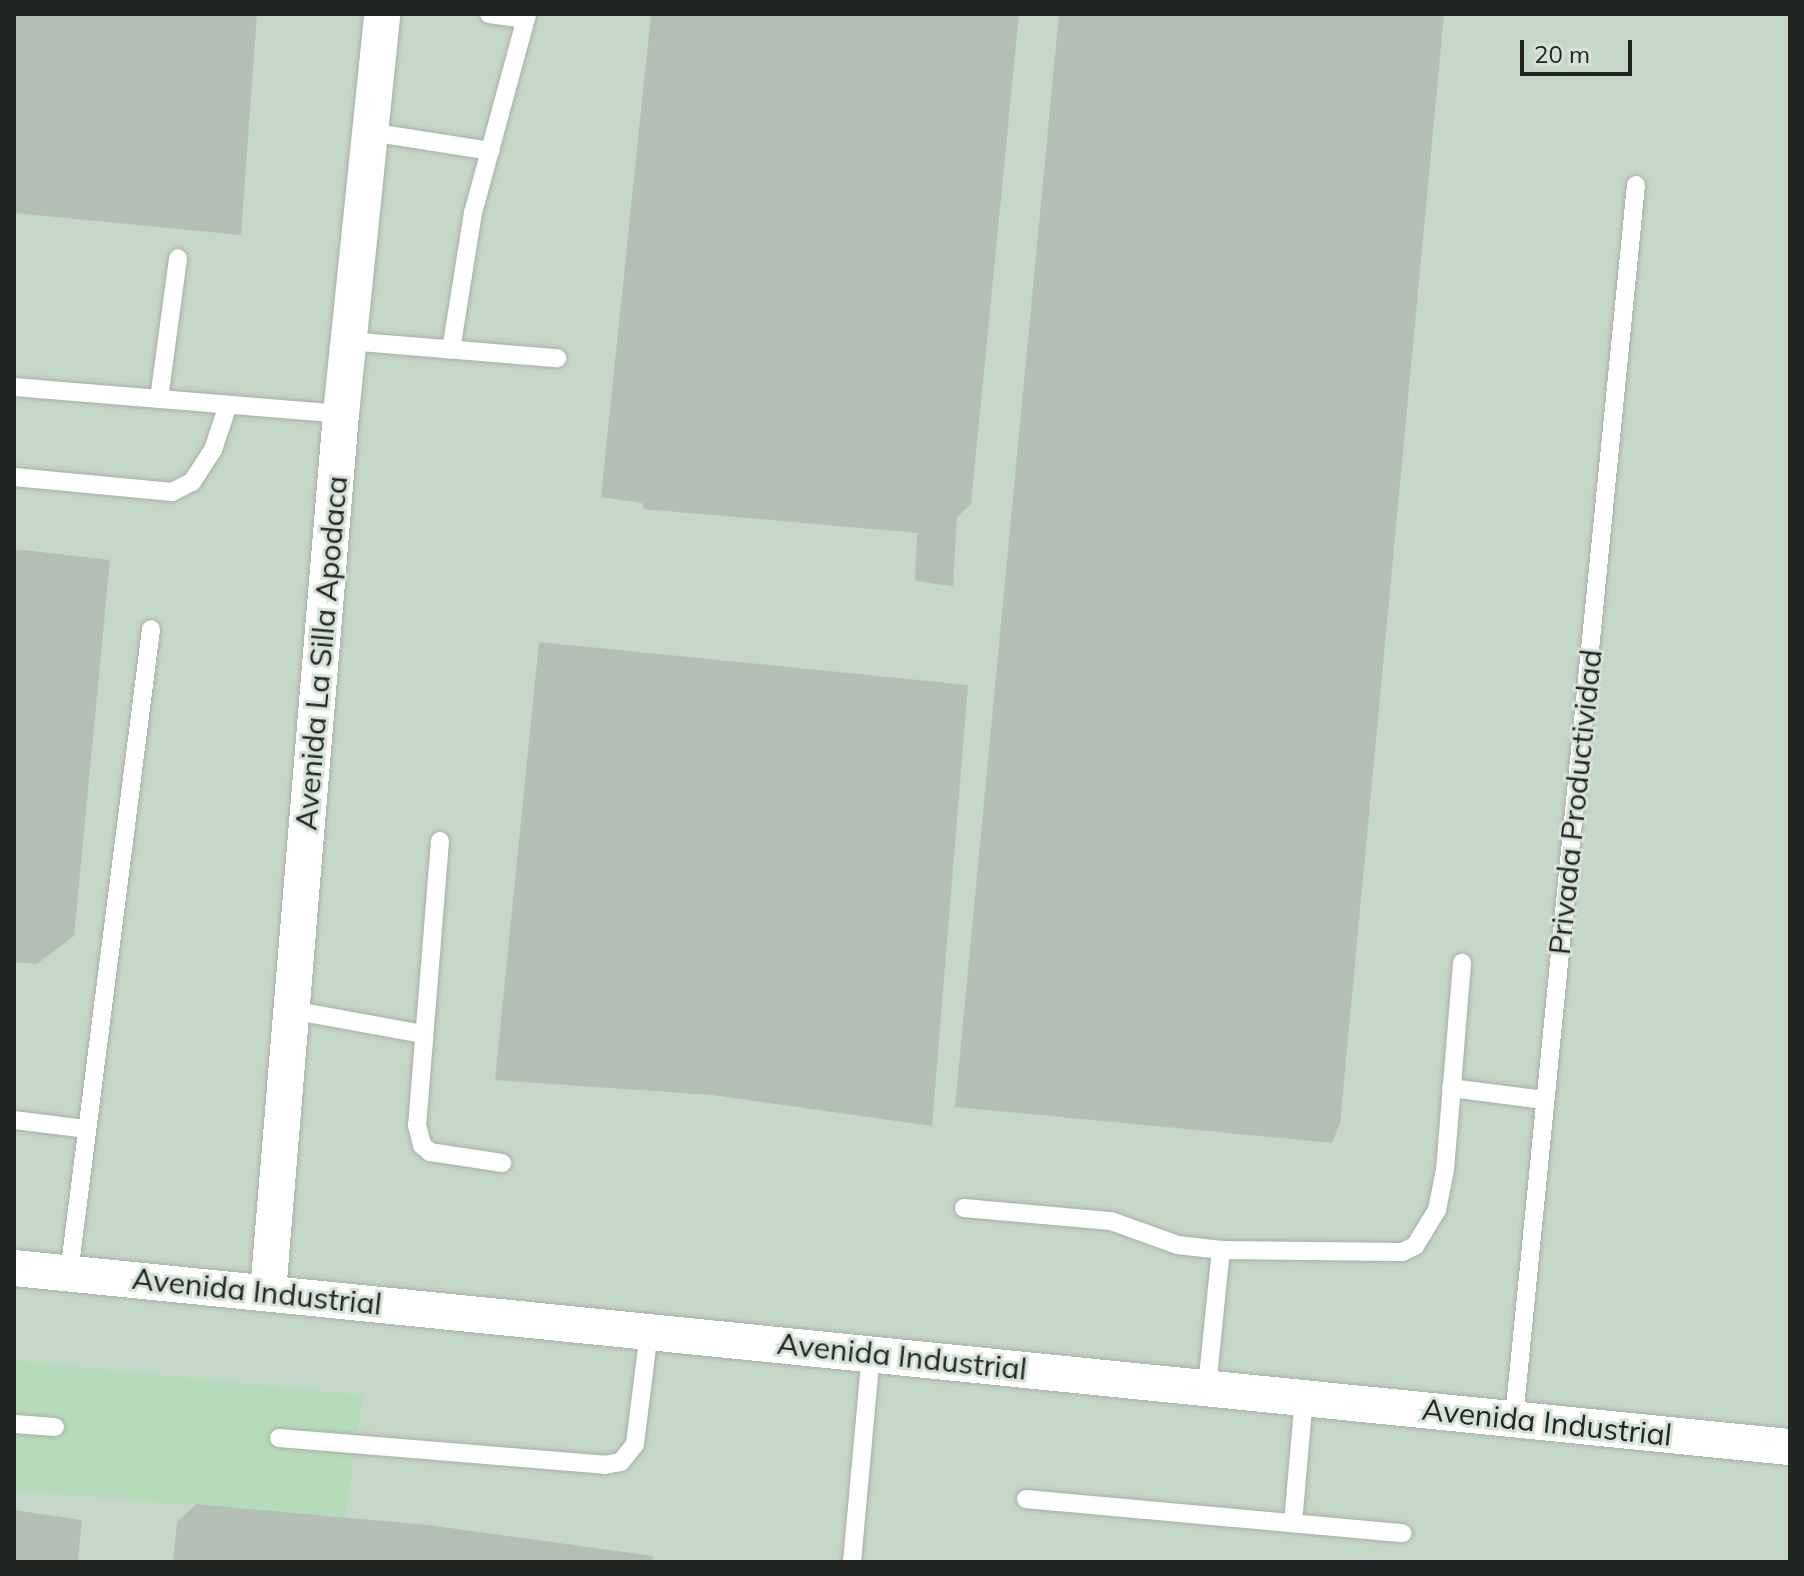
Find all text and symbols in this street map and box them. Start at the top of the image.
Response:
scale bar [1524,24,1636,74]
text: 20 m [1534,39,1590,69]
street label: Avenida La Silla Apodaca [288,474,354,832]
street label: Privada Productividad [1541,648,1609,956]
street label: Avenida Industrial [130,1260,384,1322]
street label: Avenida Industrial [775,1325,1029,1387]
street label: Avenida Industrial [1420,1391,1674,1453]

